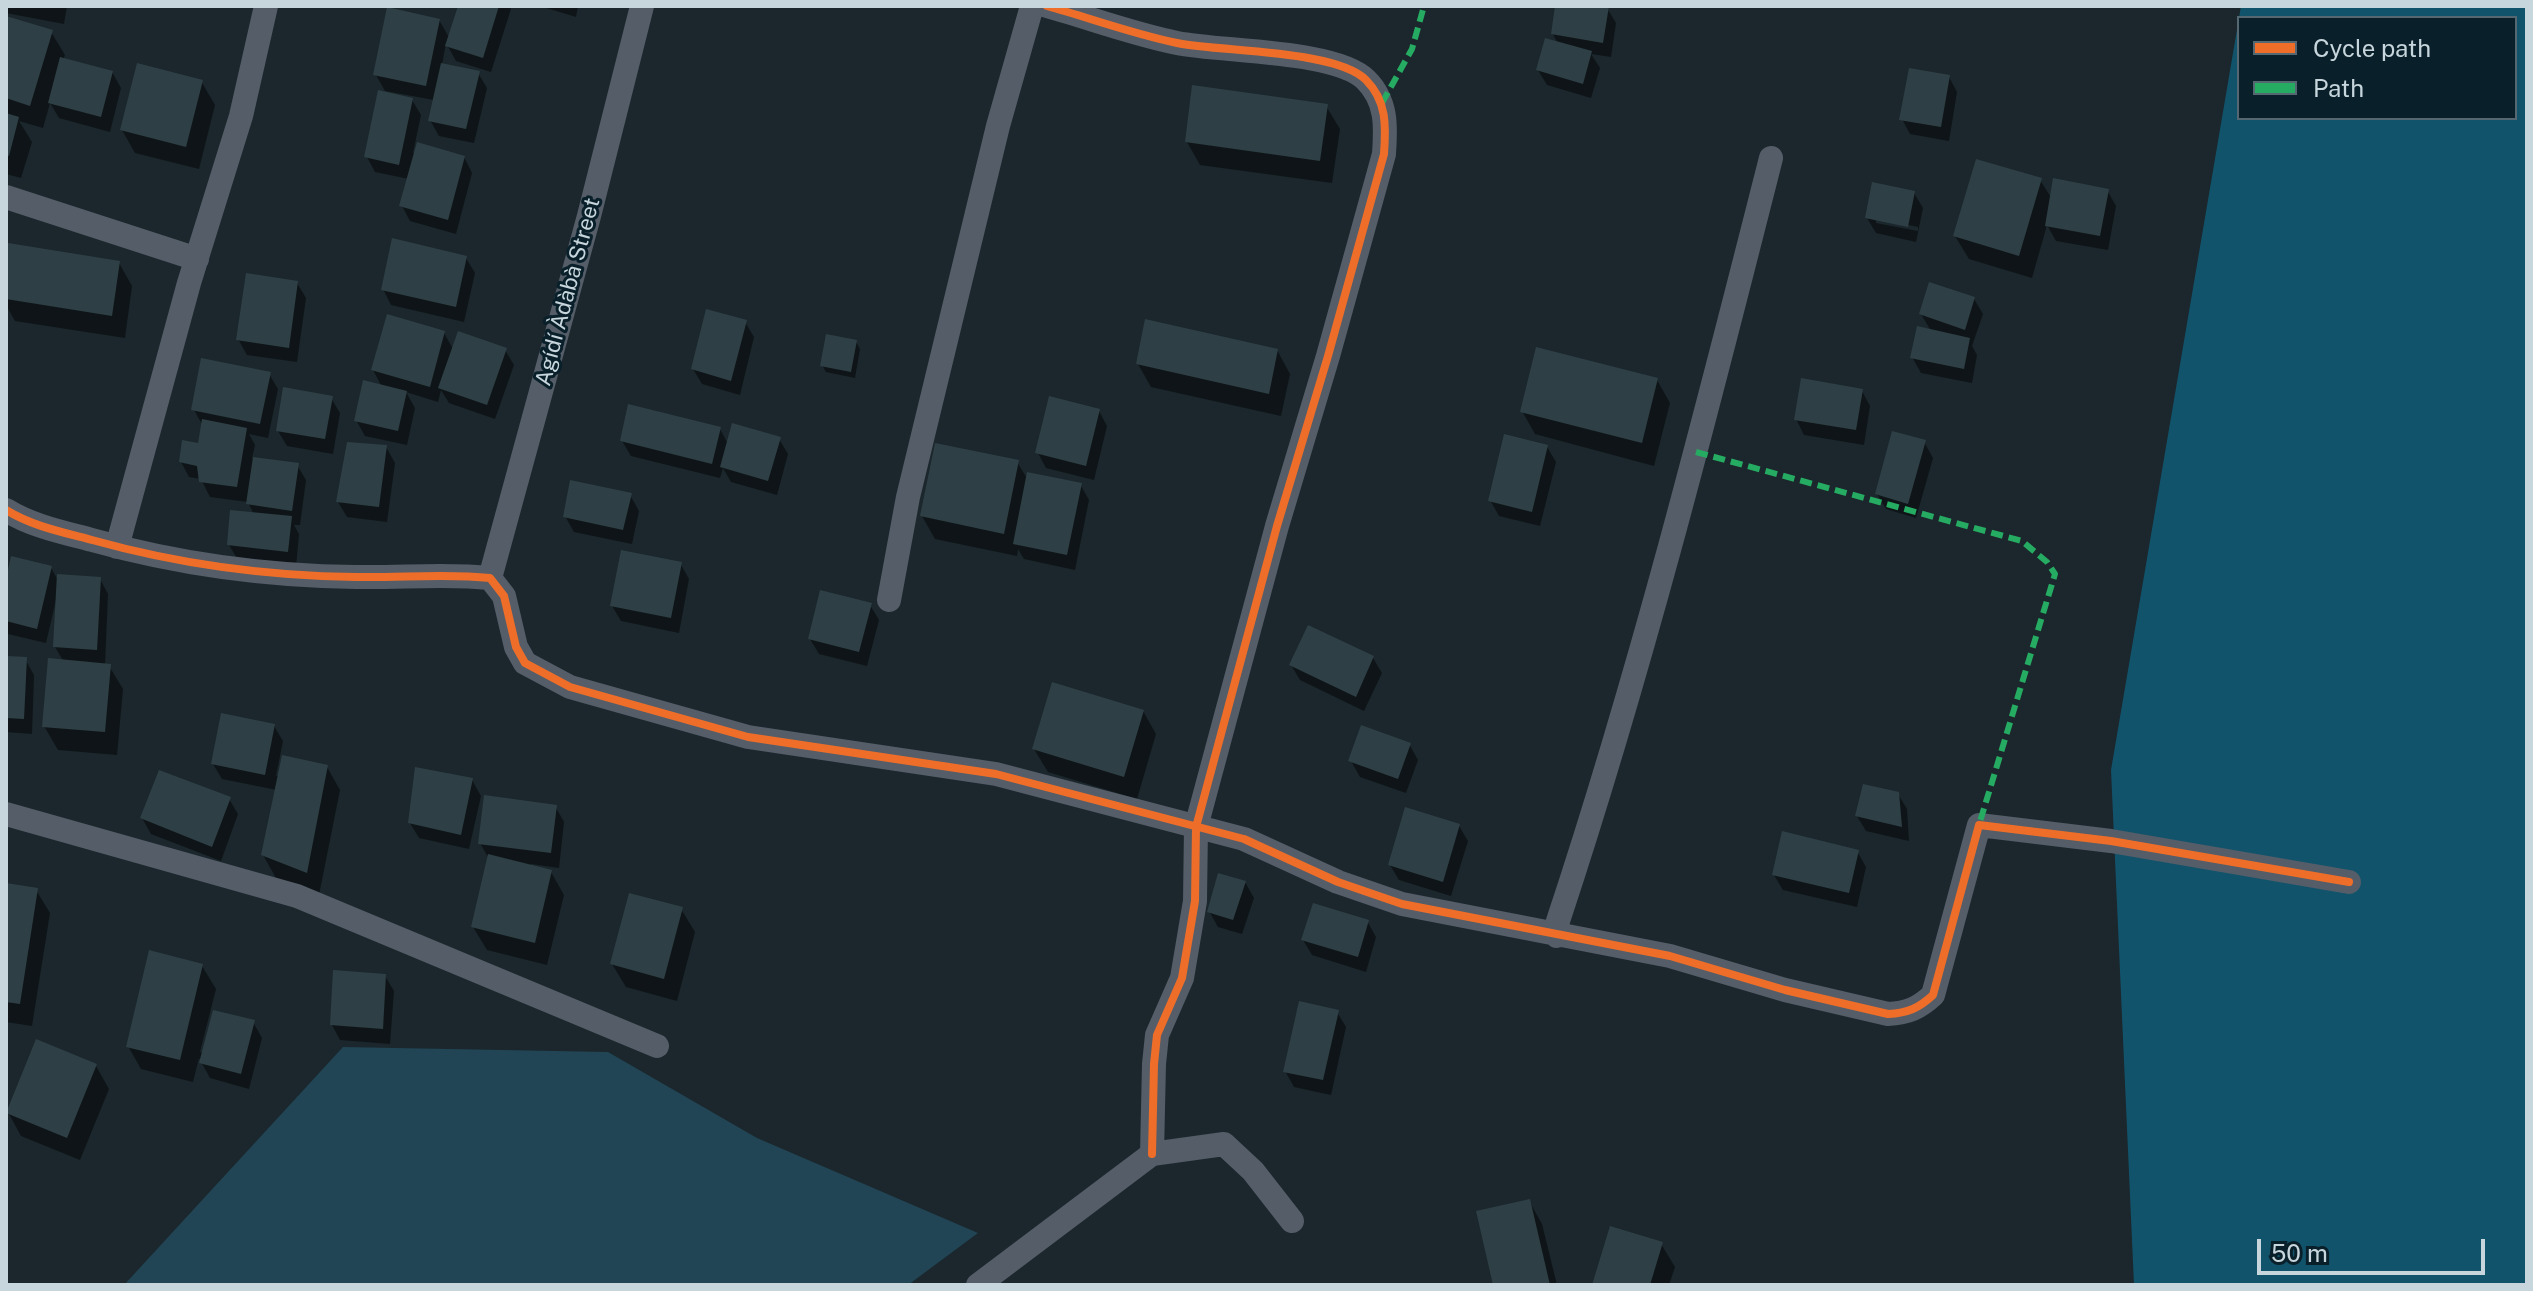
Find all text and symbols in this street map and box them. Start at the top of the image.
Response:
legend [2237,16,2517,120]
text: Cycle path [2313,34,2431,62]
text: Path [2313,74,2364,102]
street label: Agídí Àdàbà Street [530,195,606,389]
scale bar [2261,1223,2489,1273]
text: 50 m [2271,1239,2328,1267]

